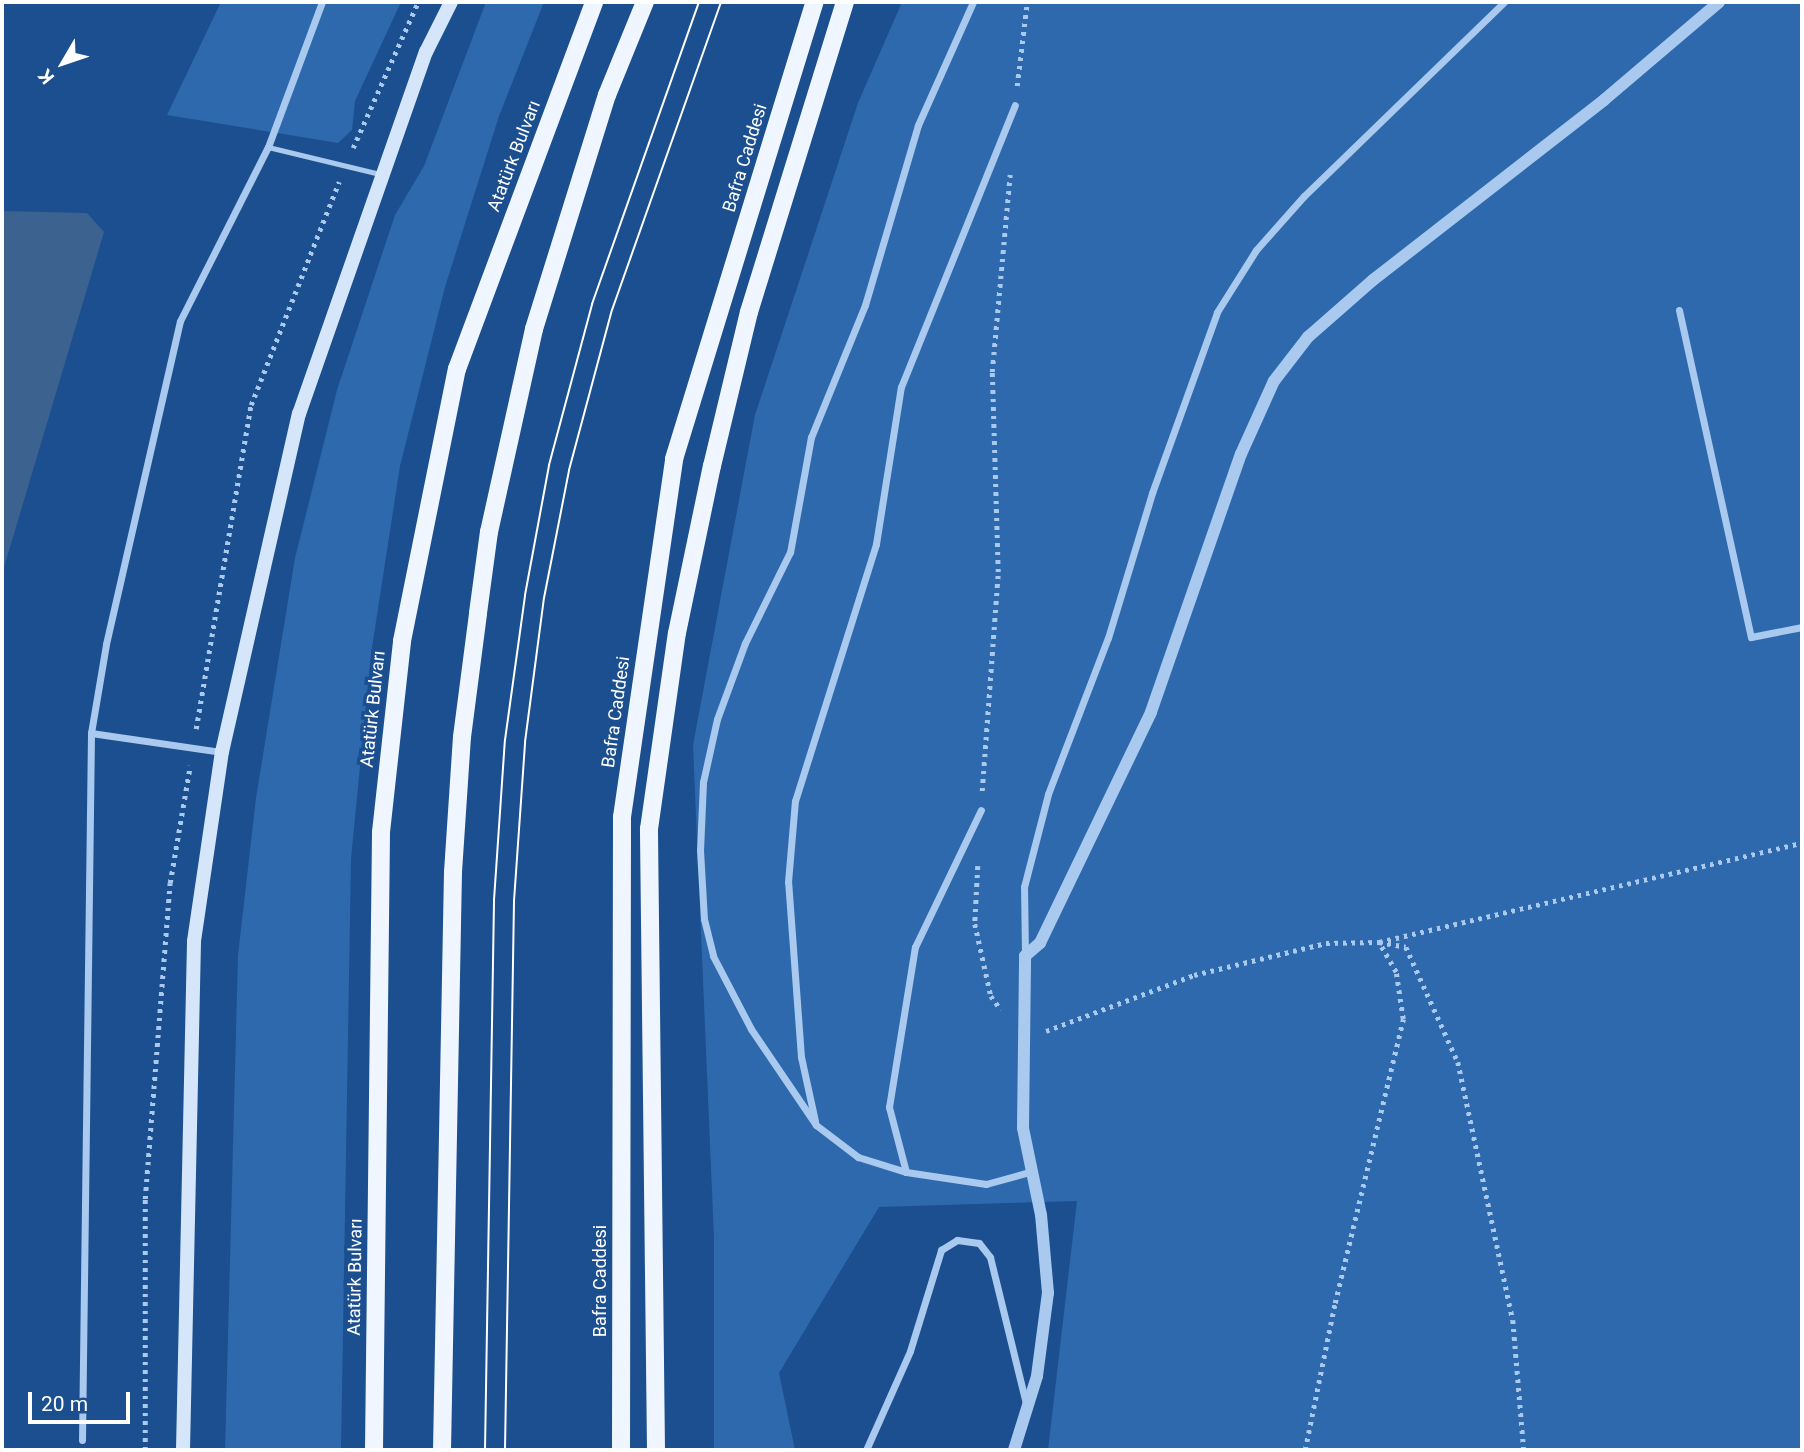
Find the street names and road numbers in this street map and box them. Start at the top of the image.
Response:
street label: Atatürk Bulvarı [483,97,545,215]
street label: Bafra Caddesi [718,101,772,215]
street label: Atatürk Bulvarı [356,650,390,768]
street label: Bafra Caddesi [597,655,635,769]
street label: Atatürk Bulvarı [343,1218,367,1336]
street label: Bafra Caddesi [589,1225,611,1337]

